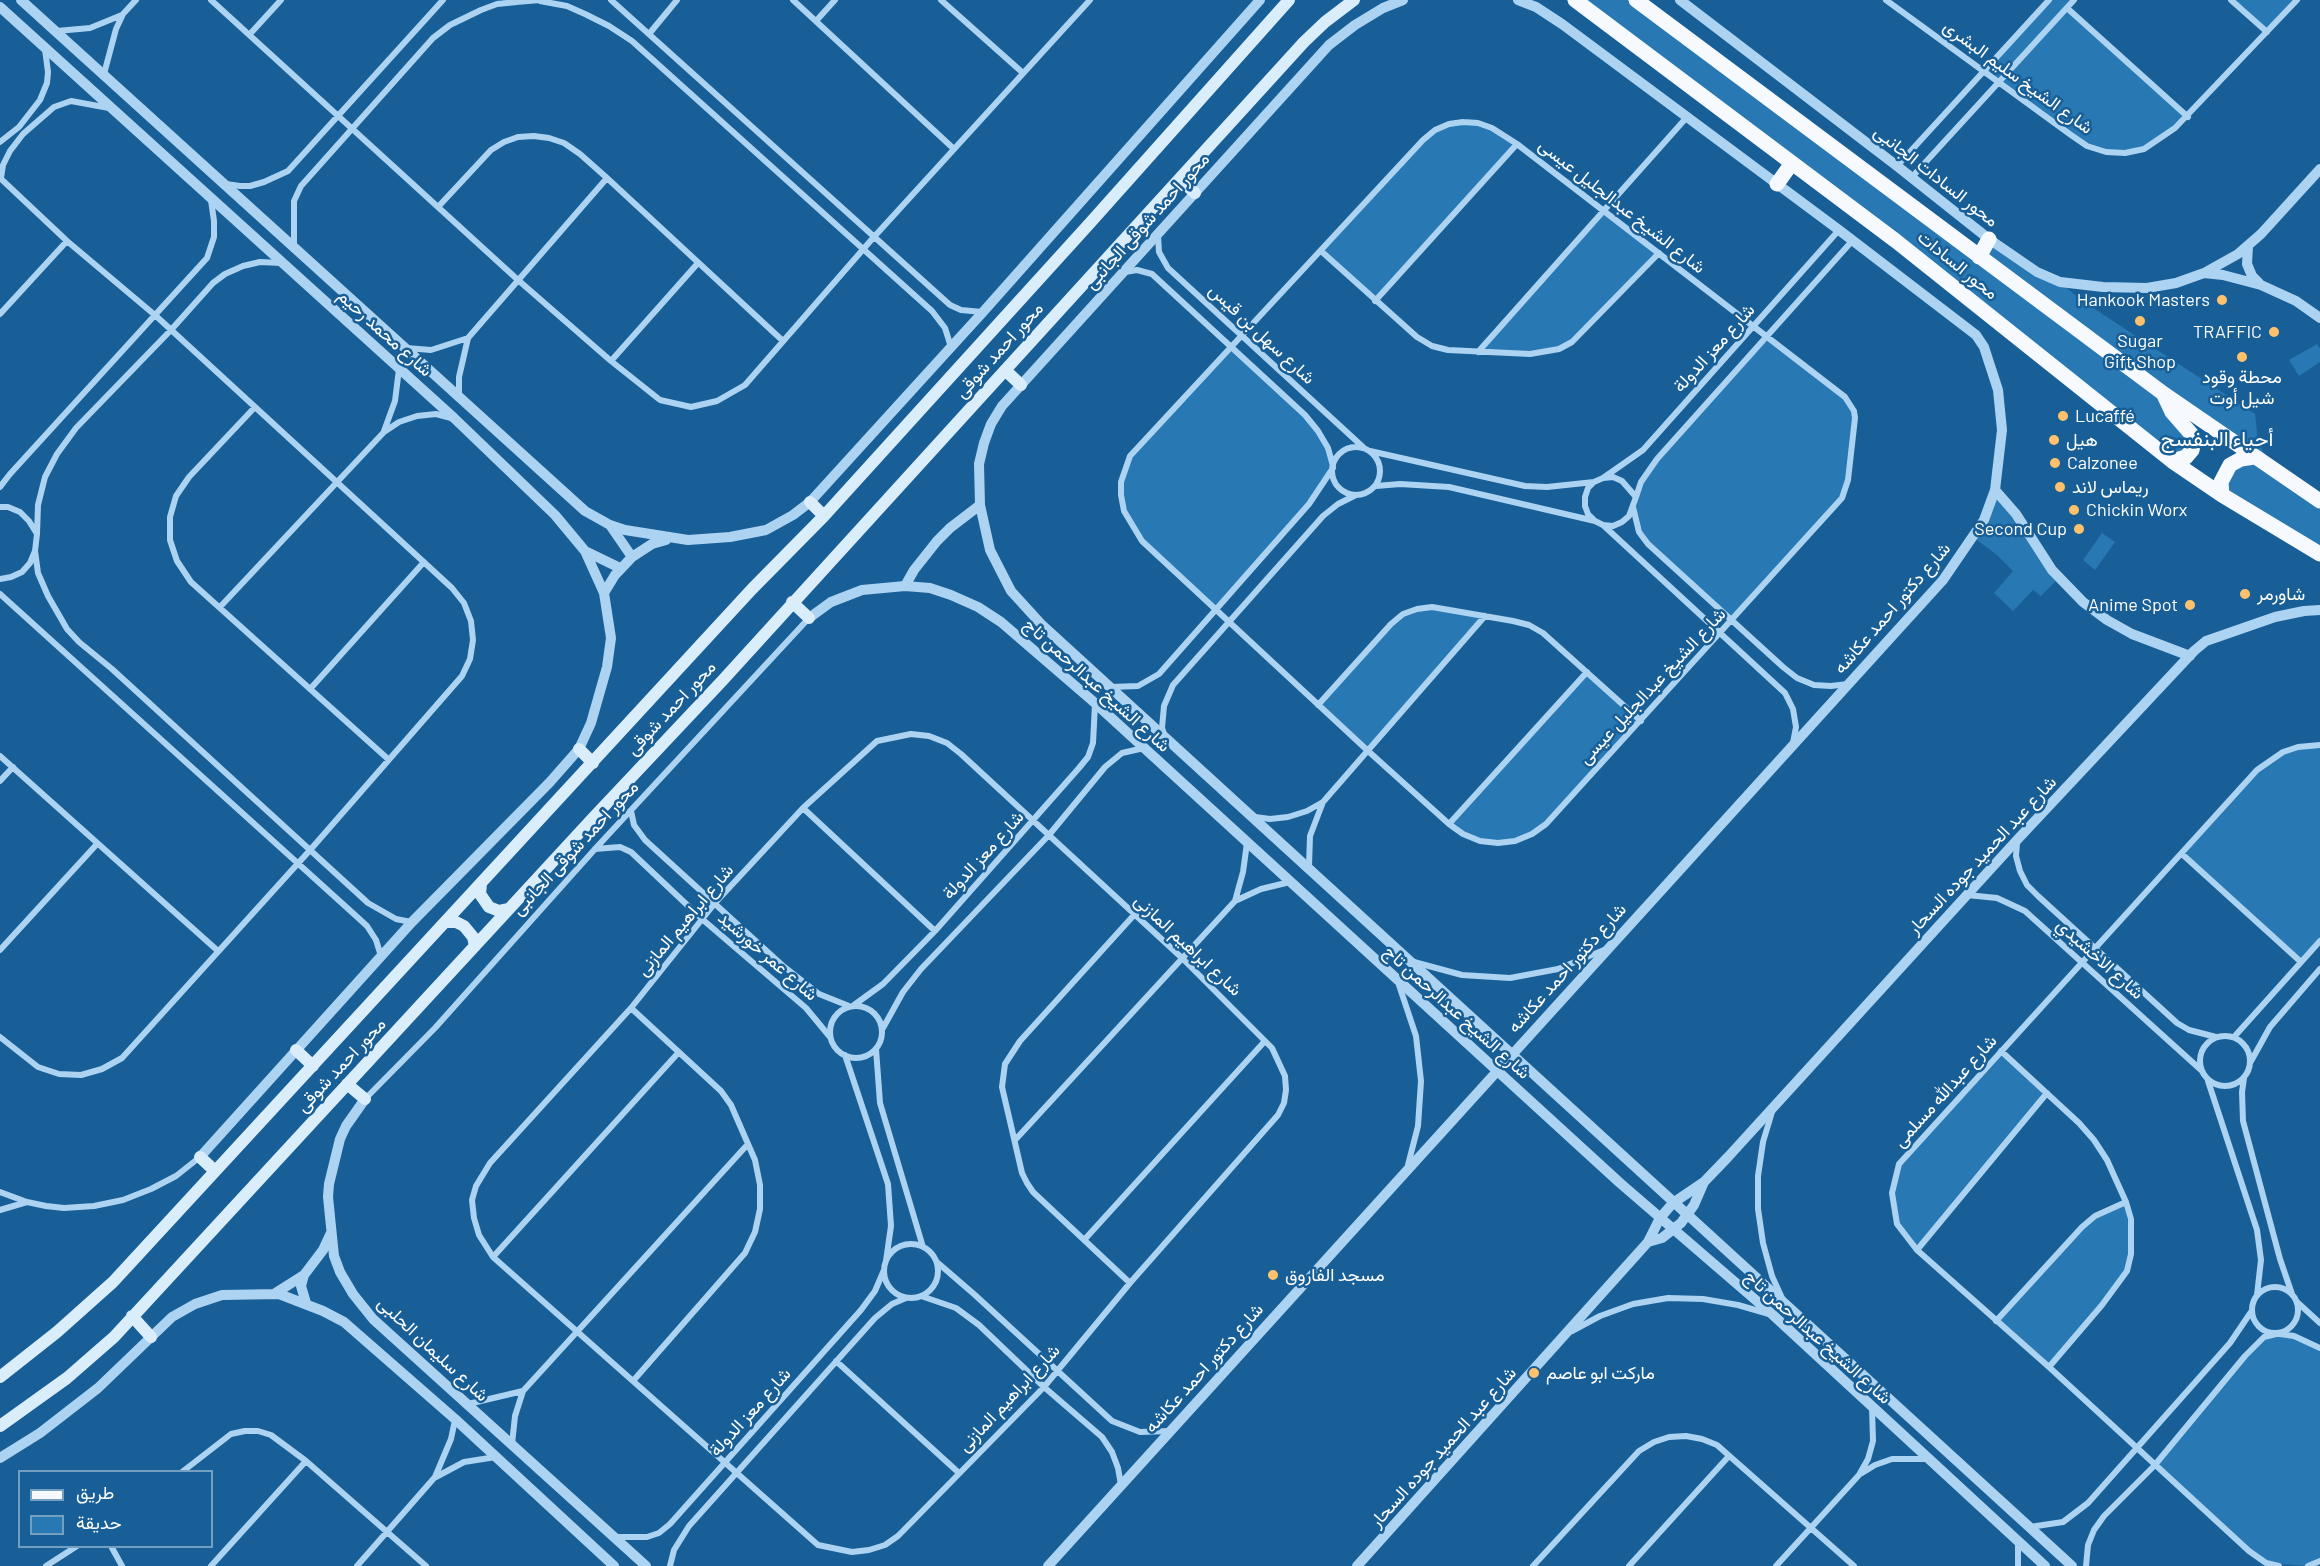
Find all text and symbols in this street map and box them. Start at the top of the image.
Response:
street label: شارع الشيخ سليم البشرى [1939,15,2097,139]
street label: محور السادات الجانبى [1869,121,2003,231]
street label: شارع الشيخ عبدالجليل عيسى [1534,134,1710,278]
street label: محور احمد شوقى الجانبى [1080,148,1214,294]
street label: محور السادات [1913,226,2003,304]
street label: شارع سهل بن قيس [1204,279,1320,389]
street label: شارع محمد رحيم [333,285,437,381]
place label: Hankook Masters [2077,289,2210,311]
marker: Hankook Masters [2215,293,2229,307]
street label: محور احمد شوقى [950,298,1048,402]
street label: شارع معز الدولة [1669,299,1759,397]
marker: Sugar Gift Shop [2133,314,2147,328]
place label: TRAFFIC [2193,321,2262,343]
marker: TRAFFIC [2267,325,2281,339]
place label: Sugar Gift Shop [2104,330,2176,372]
marker: محطة وقود شيل أوت [2235,350,2249,364]
place label: محطة وقود شيل أوت [2202,366,2282,409]
place label: Lucaffé [2075,405,2135,427]
marker: Lucaffé [2056,409,2070,423]
district label: أحياء البنفسج [2161,426,2273,452]
place label: هيل [2066,429,2098,451]
marker: هيل [2047,433,2061,447]
place label: Calzonee [2067,452,2138,474]
marker: Calzonee [2048,456,2062,470]
place label: ريماس لاند [2072,476,2149,498]
marker: ريماس لاند [2053,480,2067,494]
place label: Chickin Worx [2086,499,2187,521]
marker: Chickin Worx [2067,503,2081,517]
place label: Second Cup [1974,518,2067,540]
marker: Second Cup [2072,522,2086,536]
street label: شارع دكتور احمد عكاشه [1829,538,1955,678]
place label: شاورمر [2257,583,2305,605]
marker: شاورمر [2238,587,2252,601]
place label: Anime Spot [2088,594,2178,616]
marker: Anime Spot [2183,598,2197,612]
street label: شارع الشيخ عبدالجليل عيسى [1574,603,1730,769]
street label: شارع الشيخ عبدالرحمن تاج [1019,614,1175,756]
street label: محور احمد شوقى [622,656,720,760]
street label: شارع عبد الحميد جوده السحار [1903,771,2061,939]
street label: محور احمد شوقى الجانبى [507,776,643,920]
street label: شارع معز الدولة [938,806,1028,904]
street label: شارع ابراهيم المازنى [632,860,738,980]
street label: شارع ابراهيم المازنى [1130,890,1246,1000]
street label: شارع دكتور احمد عكاشه [1503,899,1631,1037]
street label: شارع عمر خورشيد [714,907,822,1005]
street label: شارع الاخشيدي [2052,914,2148,1004]
street label: شارع الشيخ عبدالرحمن تاج [1379,941,1535,1083]
street label: محور احمد شوقى [292,1013,390,1117]
street label: شارع عبدالله مسلمى [1889,1030,2001,1152]
place label: مسجد الفاروق [1285,1264,1385,1286]
street label: شارع الشيخ عبدالرحمن تاج [1740,1266,1896,1408]
marker: مسجد الفاروق [1266,1268,1280,1282]
street label: شارع سليمان الحلبى [373,1292,493,1406]
street label: شارع دكتور احمد عكاشه [1140,1299,1268,1437]
street label: شارع ابراهيم المازنى [954,1340,1064,1456]
street label: شارع عبد الحميد جوده السحار [1365,1362,1521,1532]
place label: ماركت ابو عاصم [1546,1362,1655,1384]
street label: شارع معز الدولة [705,1363,795,1461]
marker: ماركت ابو عاصم [1527,1366,1541,1380]
legend [18,1470,213,1548]
text: طريق [76,1481,114,1503]
text: حديقة [76,1511,122,1533]

